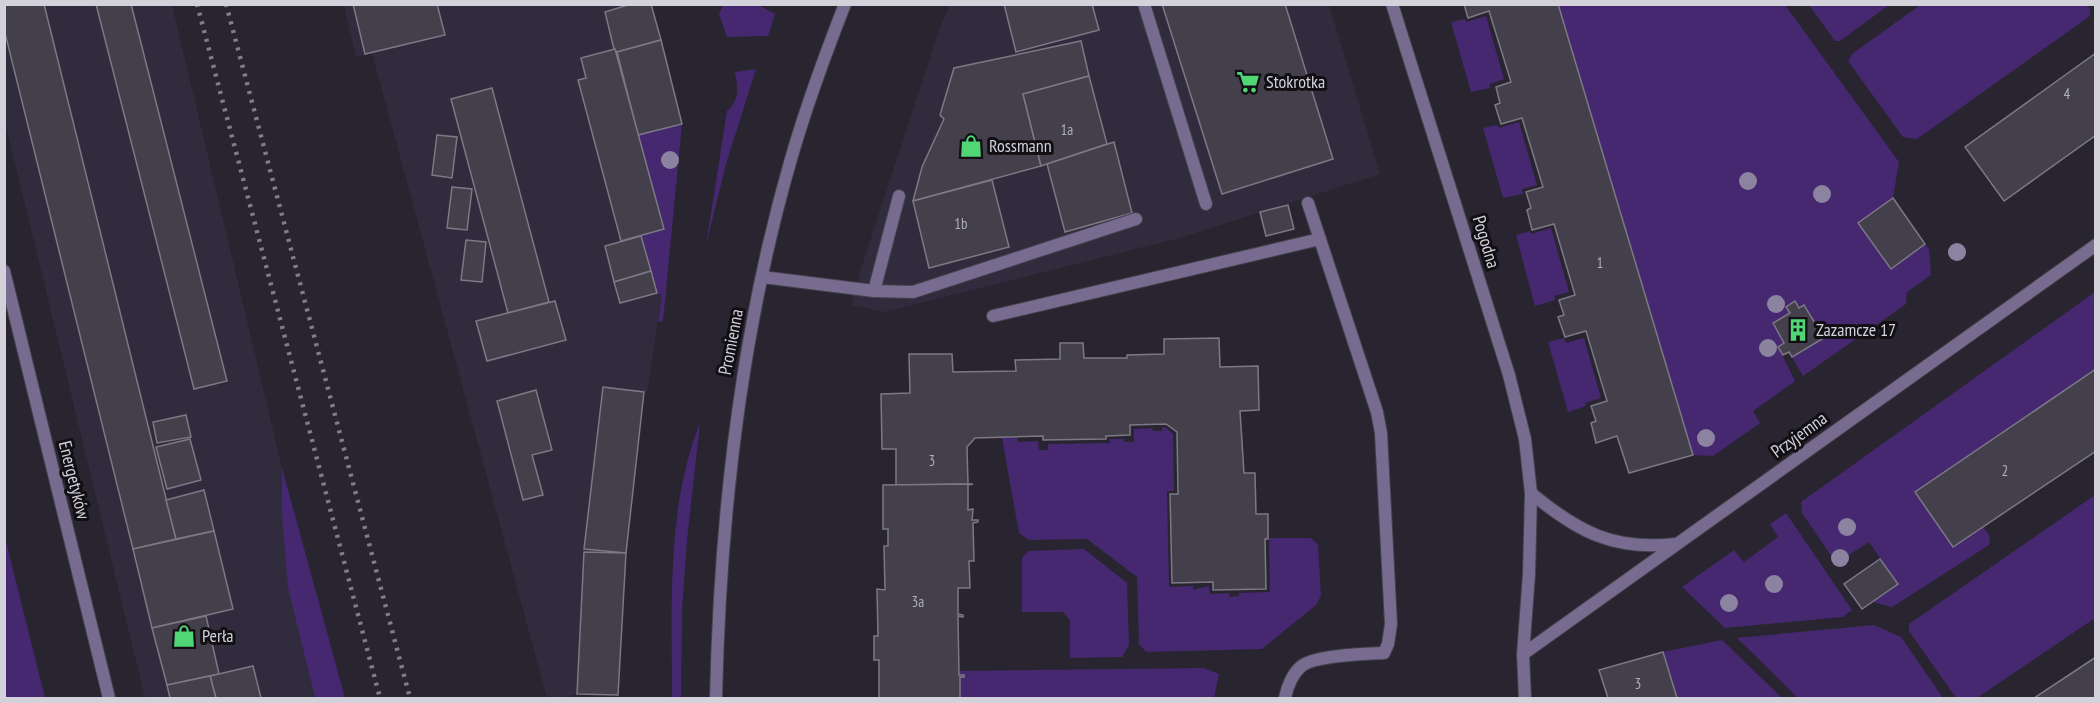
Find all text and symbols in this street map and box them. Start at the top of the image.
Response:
supermarket icon: Stokrotka [1235,69,1261,95]
place label: Stokrotka [1266,70,1325,93]
house number: 4 [2064,84,2071,103]
house number: 1a [1061,120,1073,139]
shop icon: Rossmann [958,133,984,159]
place label: Rossmann [989,134,1052,157]
street label: Pogodna [1468,213,1505,271]
house number: 1b [954,214,968,233]
house number: 1 [1597,253,1603,272]
street label: Promienna [713,307,748,377]
building icon: Zazamcze 17 [1785,317,1811,343]
place label: Zazamcze 17 [1816,318,1896,341]
street label: Przyjemna [1766,407,1831,463]
street label: Energetyków [54,438,95,522]
house number: 3 [929,451,935,470]
house number: 2 [2002,461,2008,480]
house number: 3a [912,592,924,611]
shop icon: Perła [171,623,197,649]
place label: Perła [202,624,233,647]
house number: 3 [1635,674,1641,693]

